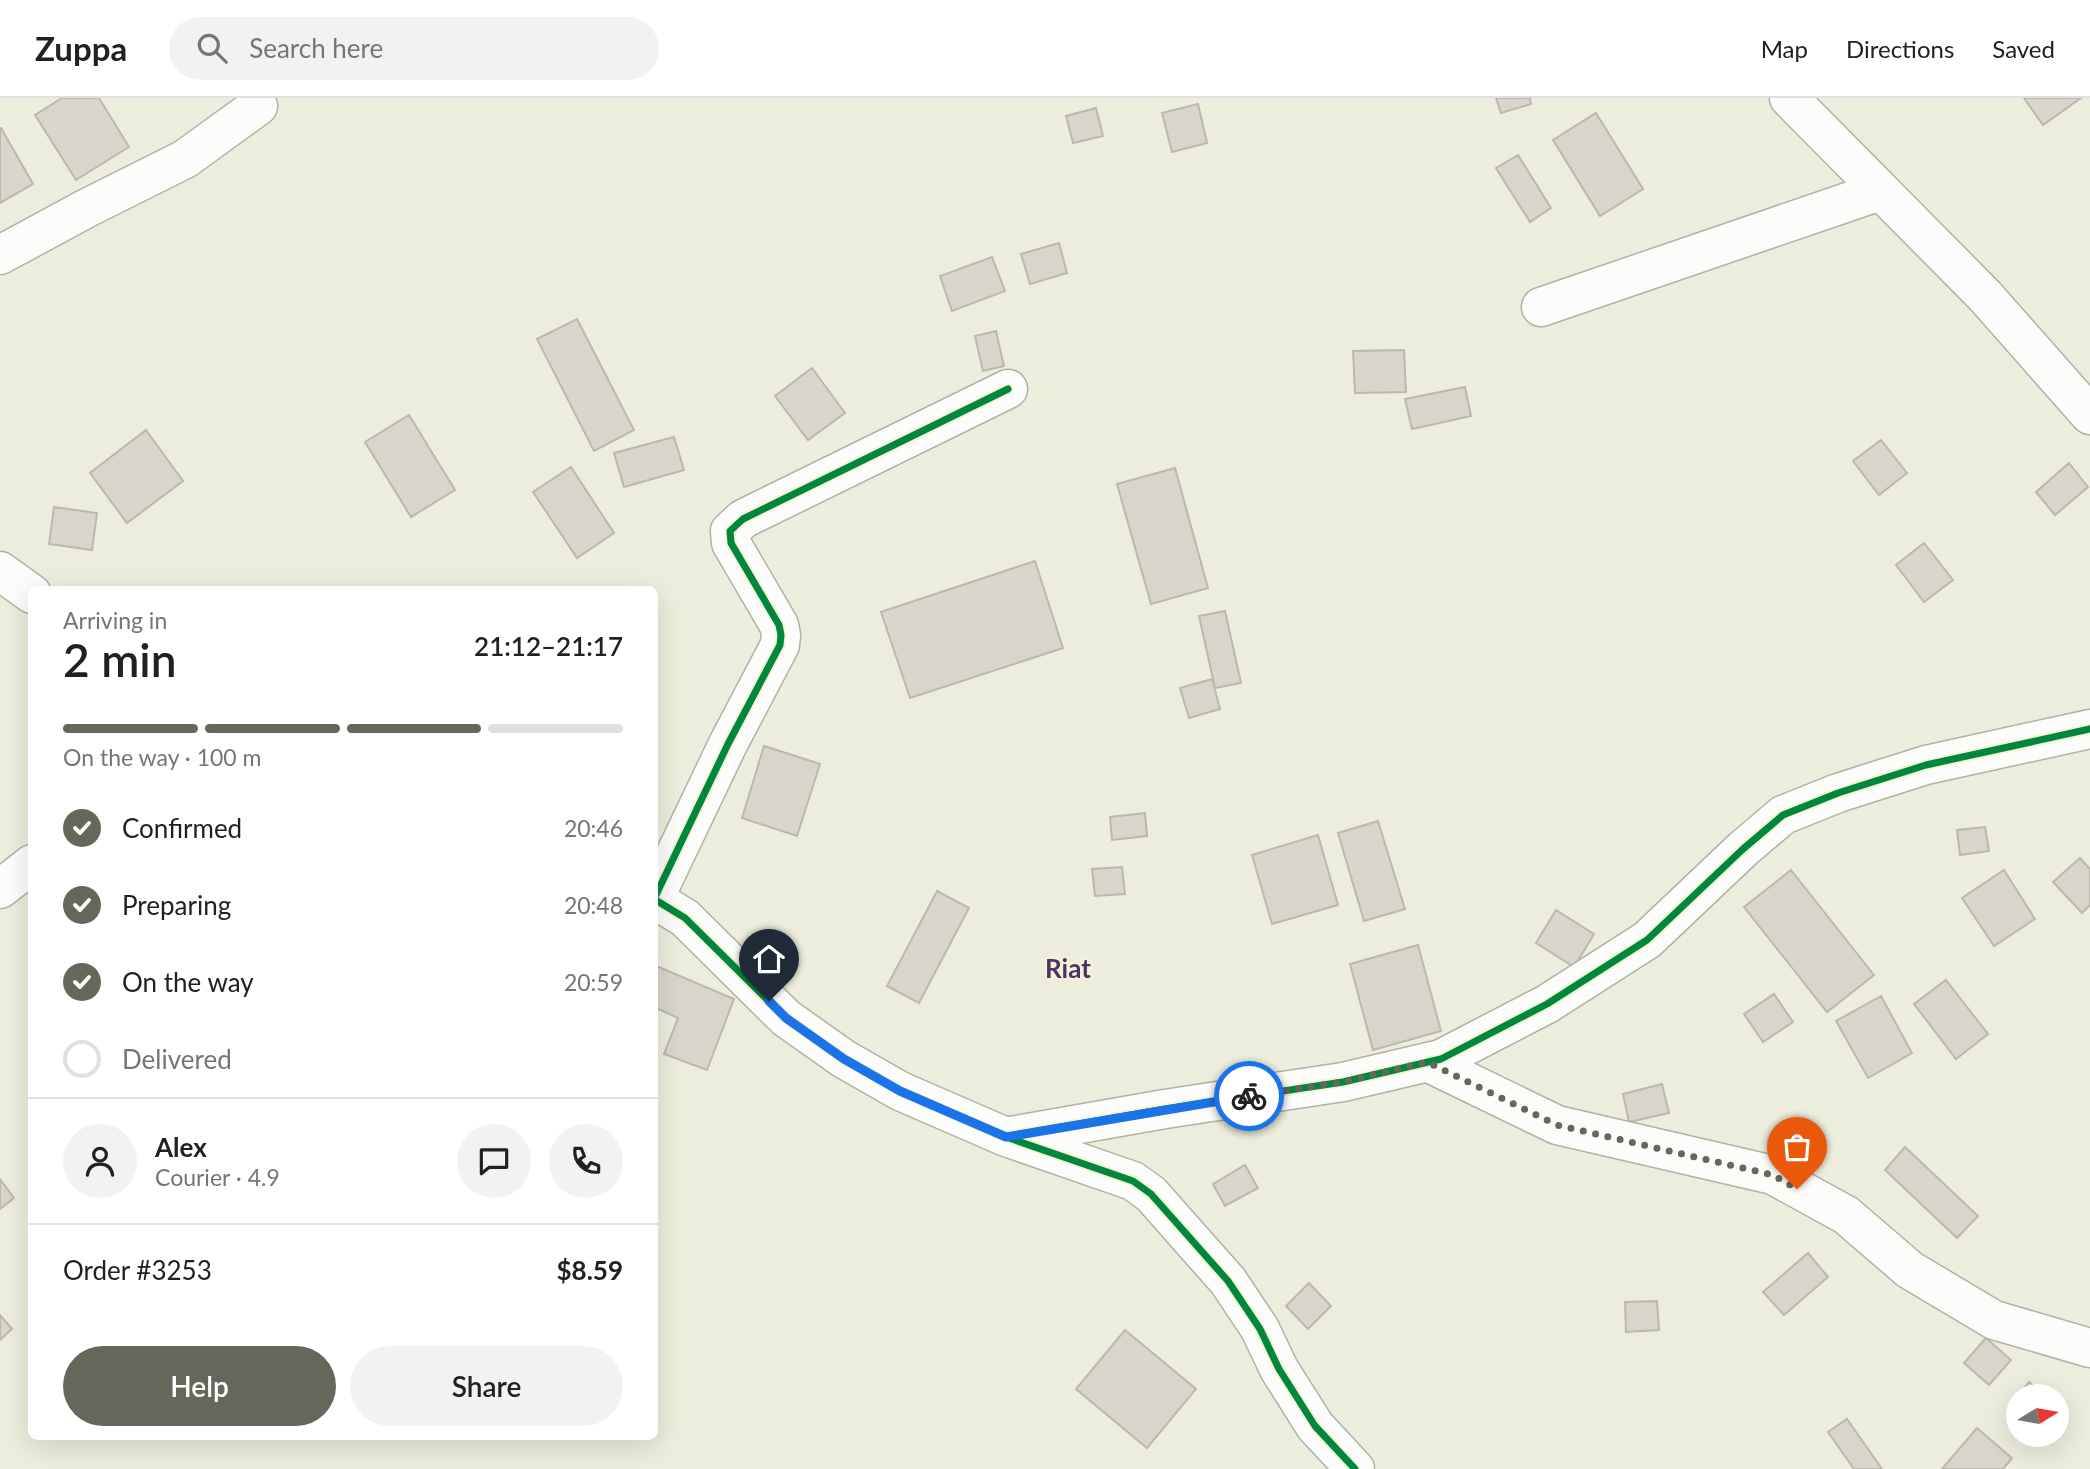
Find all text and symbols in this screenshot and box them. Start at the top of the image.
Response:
search box [169,17,659,80]
text: Zuppa [35,28,127,68]
icon: search [193,29,231,67]
text: Search here [249,32,383,64]
text: Map [1761,34,1808,63]
text: Directions [1846,34,1954,63]
text: Saved [1992,34,2055,63]
text: Arriving in [63,606,167,634]
text: 21:12–21:17 [474,630,623,662]
text: 2 min [63,632,177,687]
text: On the way · 100 m [63,743,262,771]
icon: check [63,809,101,847]
text: Confirmed [122,812,242,844]
text: 20:46 [564,814,623,842]
icon: check [63,886,101,924]
text: Preparing [122,889,231,921]
text: 20:48 [564,891,623,919]
pin [739,929,799,1001]
icon: home [750,940,788,978]
district label: Riat [1045,952,1091,984]
icon: check [63,963,101,1001]
text: On the way [122,966,254,998]
text: 20:59 [564,968,623,996]
text: Delivered [122,1043,232,1075]
courier [1214,1061,1284,1131]
icon: bike [1230,1077,1268,1115]
pin [1767,1117,1827,1189]
button: person [63,1124,137,1198]
button: chat [457,1124,531,1198]
button: phone [549,1124,623,1198]
icon: bag [1778,1128,1816,1166]
text: Alex [155,1131,207,1163]
text: Courier · 4.9 [155,1163,280,1191]
text: Order #3253 [63,1254,212,1286]
text: $8.59 [557,1254,623,1286]
button: Help [63,1346,336,1426]
button: Share [350,1346,623,1426]
north arrow [2006,1384,2068,1447]
map controls [2006,1384,2069,1447]

